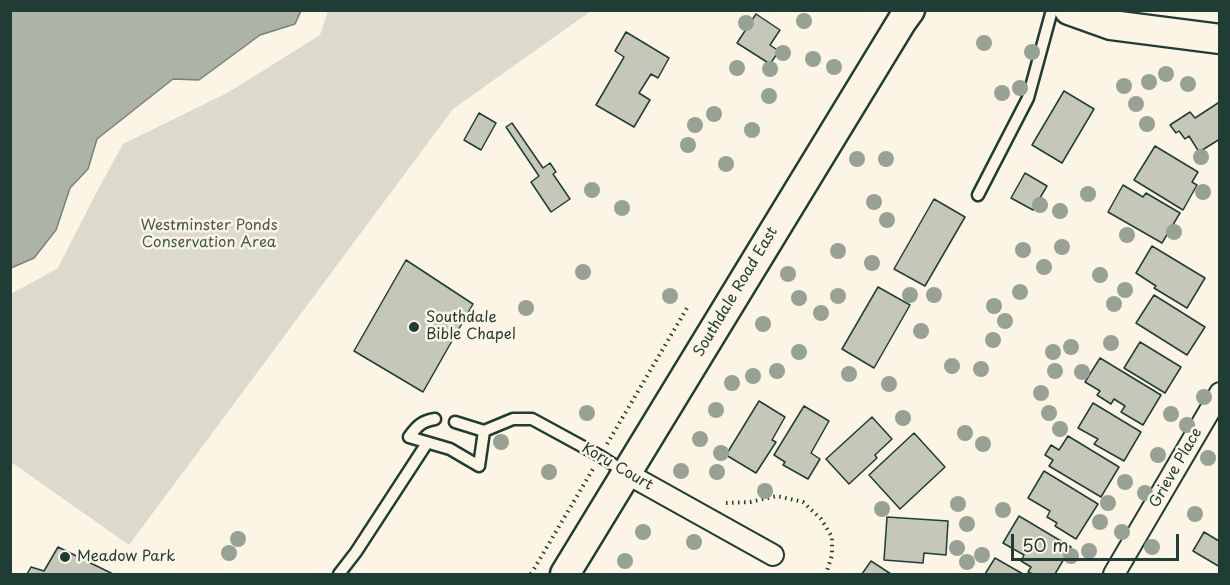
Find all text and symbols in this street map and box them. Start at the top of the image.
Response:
park label: Westminster Ponds Conservation Area [141,217,277,252]
street label: Southdale Road East [690,224,782,360]
place label: Southdale Bible Chapel [426,309,516,344]
marker: Southdale Bible Chapel [407,320,421,334]
street label: Grieve Place [1146,425,1206,511]
street label: Koru Court [578,439,656,495]
scale bar [1014,522,1182,560]
text: 50 m [1022,531,1069,558]
place label: Meadow Park [77,548,175,566]
marker: Meadow Park [58,550,72,564]

